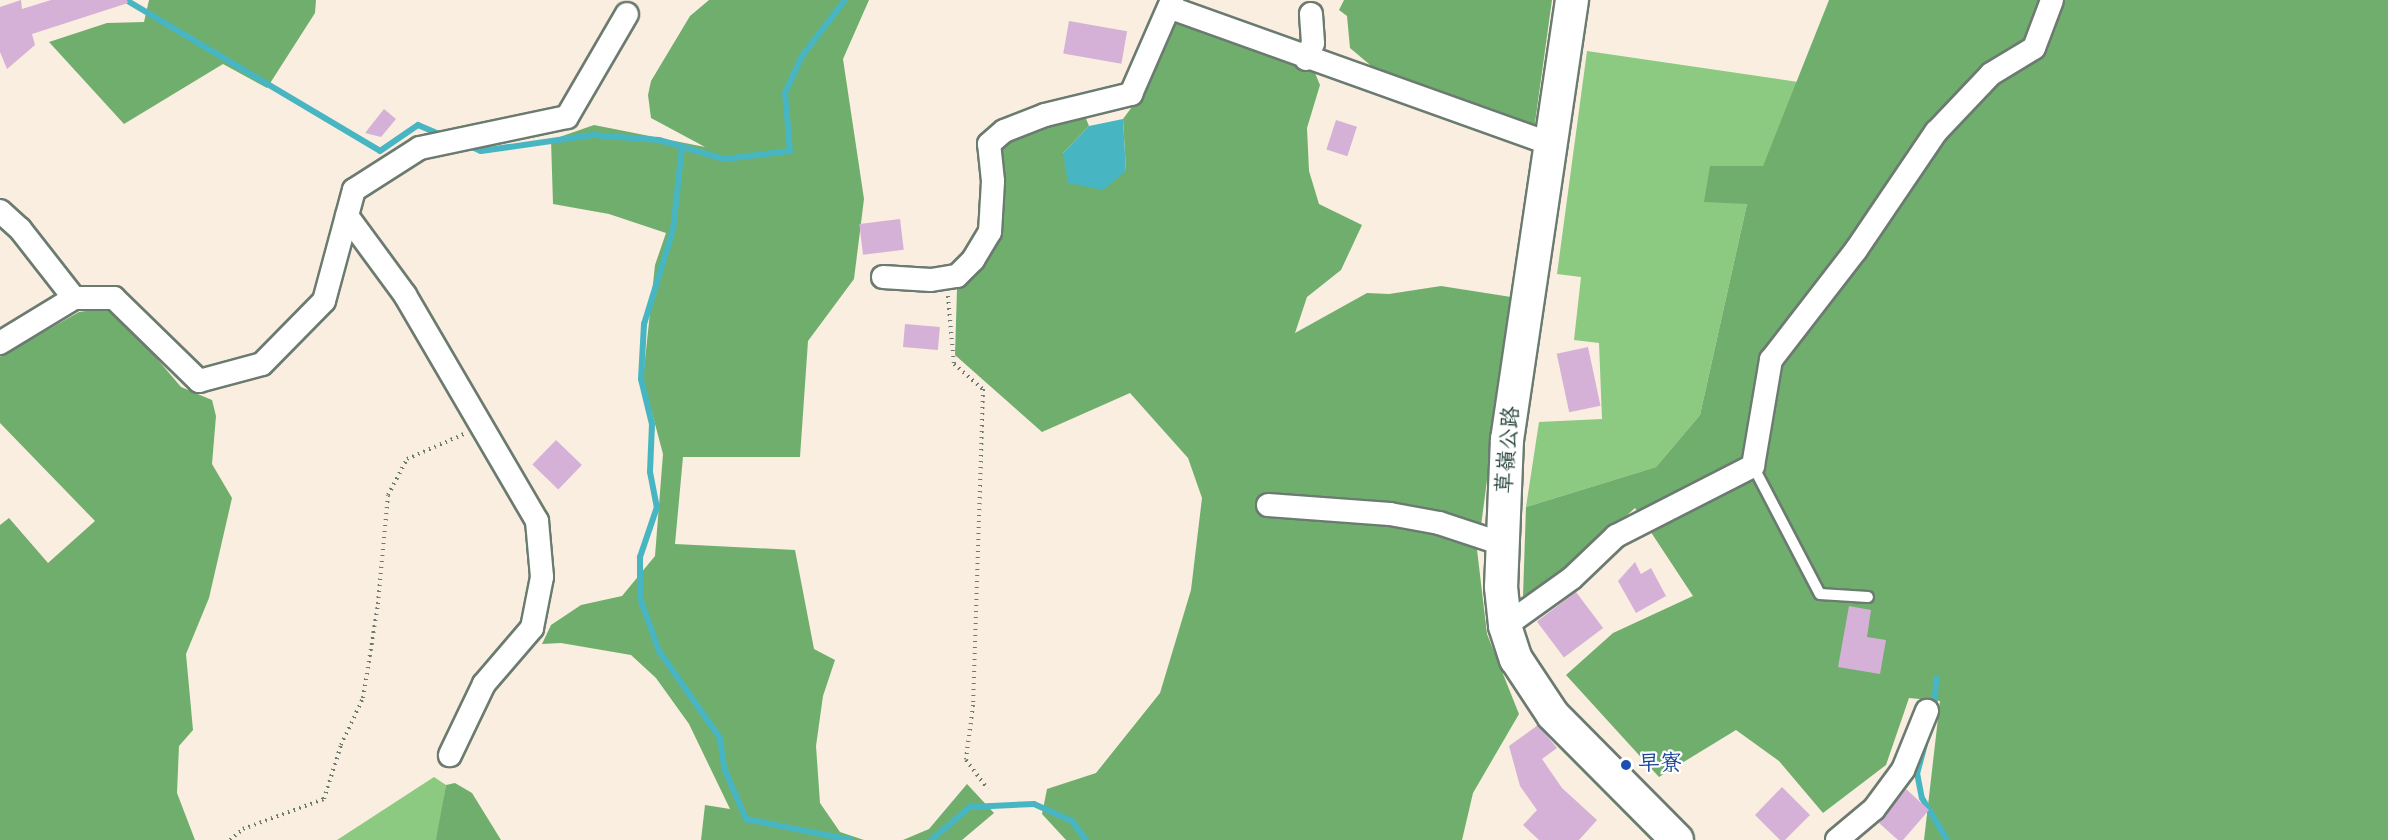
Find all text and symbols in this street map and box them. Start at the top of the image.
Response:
street label: 草嶺公路 [1492,405,1526,495]
place label: 早寮 [1638,752,1682,778]
marker: 早寮 [1619,758,1633,772]

